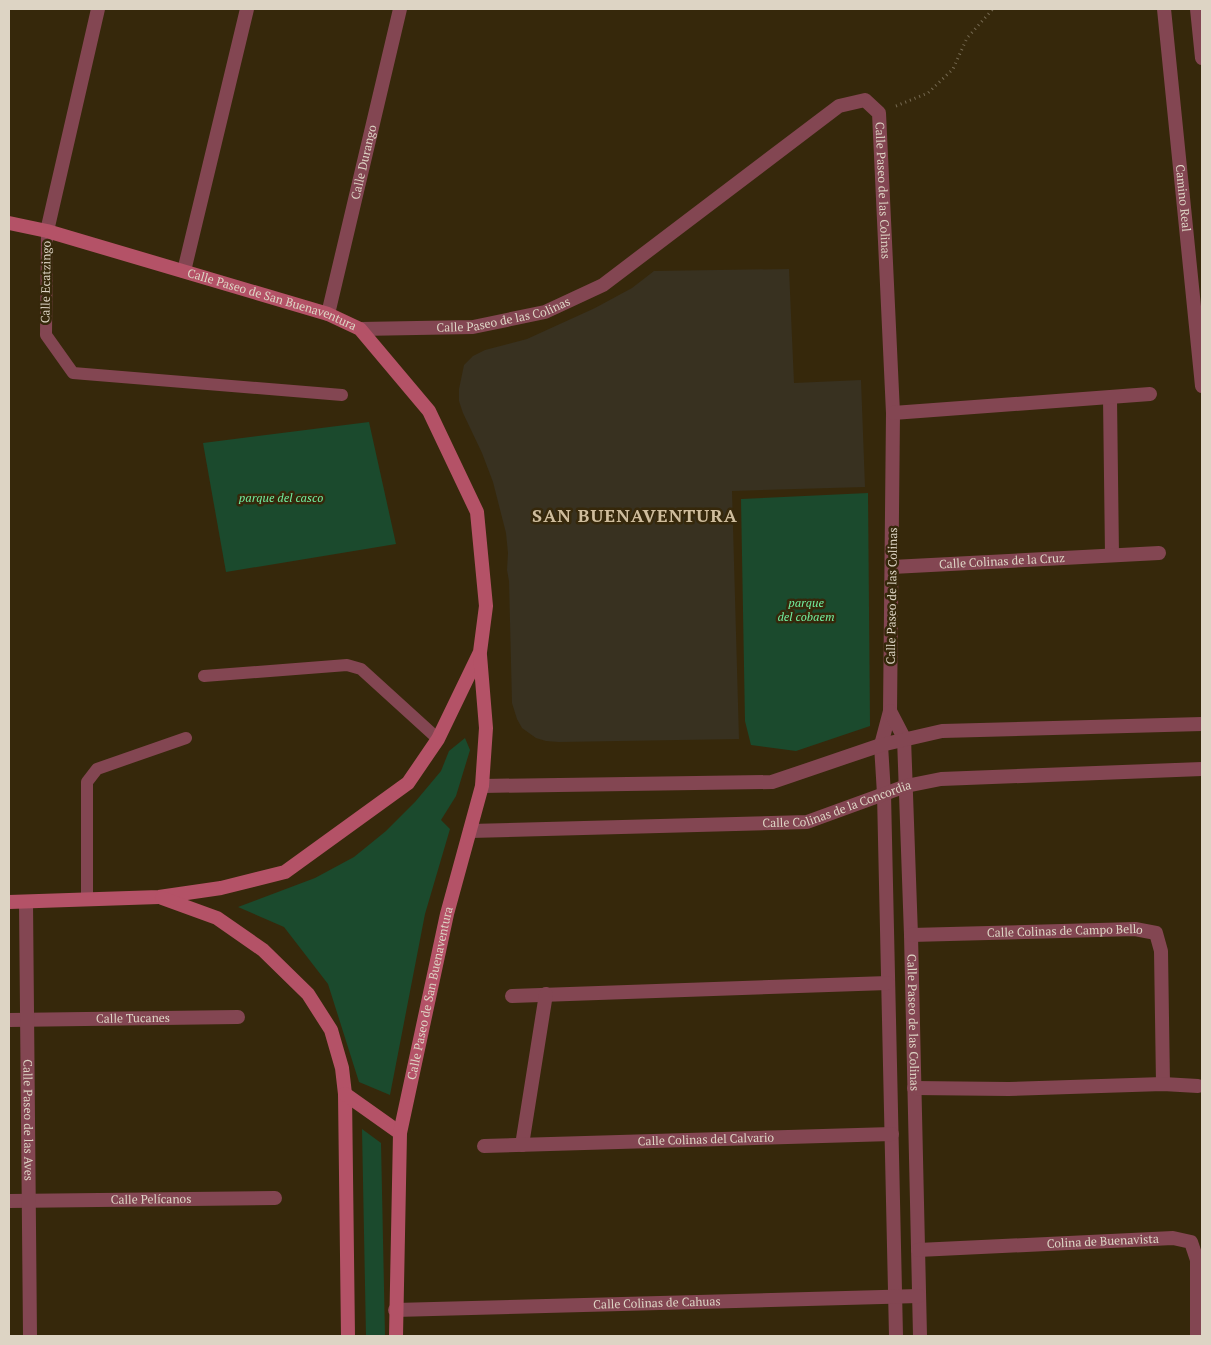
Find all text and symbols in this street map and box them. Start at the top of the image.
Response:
street label: Calle Paseo de las Colinas [872,121,894,259]
street label: Calle Durango [347,123,379,201]
street label: Camino Real [1173,164,1194,233]
street label: Calle Ecatzingo [37,240,54,323]
street label: Calle Paseo de San Buenaventura [186,265,359,333]
street label: Calle Paseo de las Colinas [436,293,572,335]
park label: parque del casco [239,490,323,505]
district label: SAN BUENAVENTURA [532,503,738,527]
street label: Calle Paseo de las Colinas [883,527,900,665]
street label: Calle Colinas de la Cruz [939,550,1065,572]
park label: parque del cobaem [777,595,835,624]
street label: Calle Colinas de la Concordia [762,777,912,830]
street label: Calle Paseo de San Buenaventura [404,905,456,1081]
street label: Calle Colinas de Campo Bello [987,921,1145,940]
street label: Calle Paseo de las Colinas [904,954,923,1091]
street label: Calle Tucanes [96,1010,170,1026]
street label: Calle Paseo de las Aves [20,1059,37,1181]
street label: Calle Colinas del Calvario [637,1129,775,1148]
street label: Calle Pelícanos [111,1191,191,1207]
street label: Colina de Buenavista [1046,1231,1159,1251]
street label: Calle Colinas de Cahuas [593,1293,721,1312]

